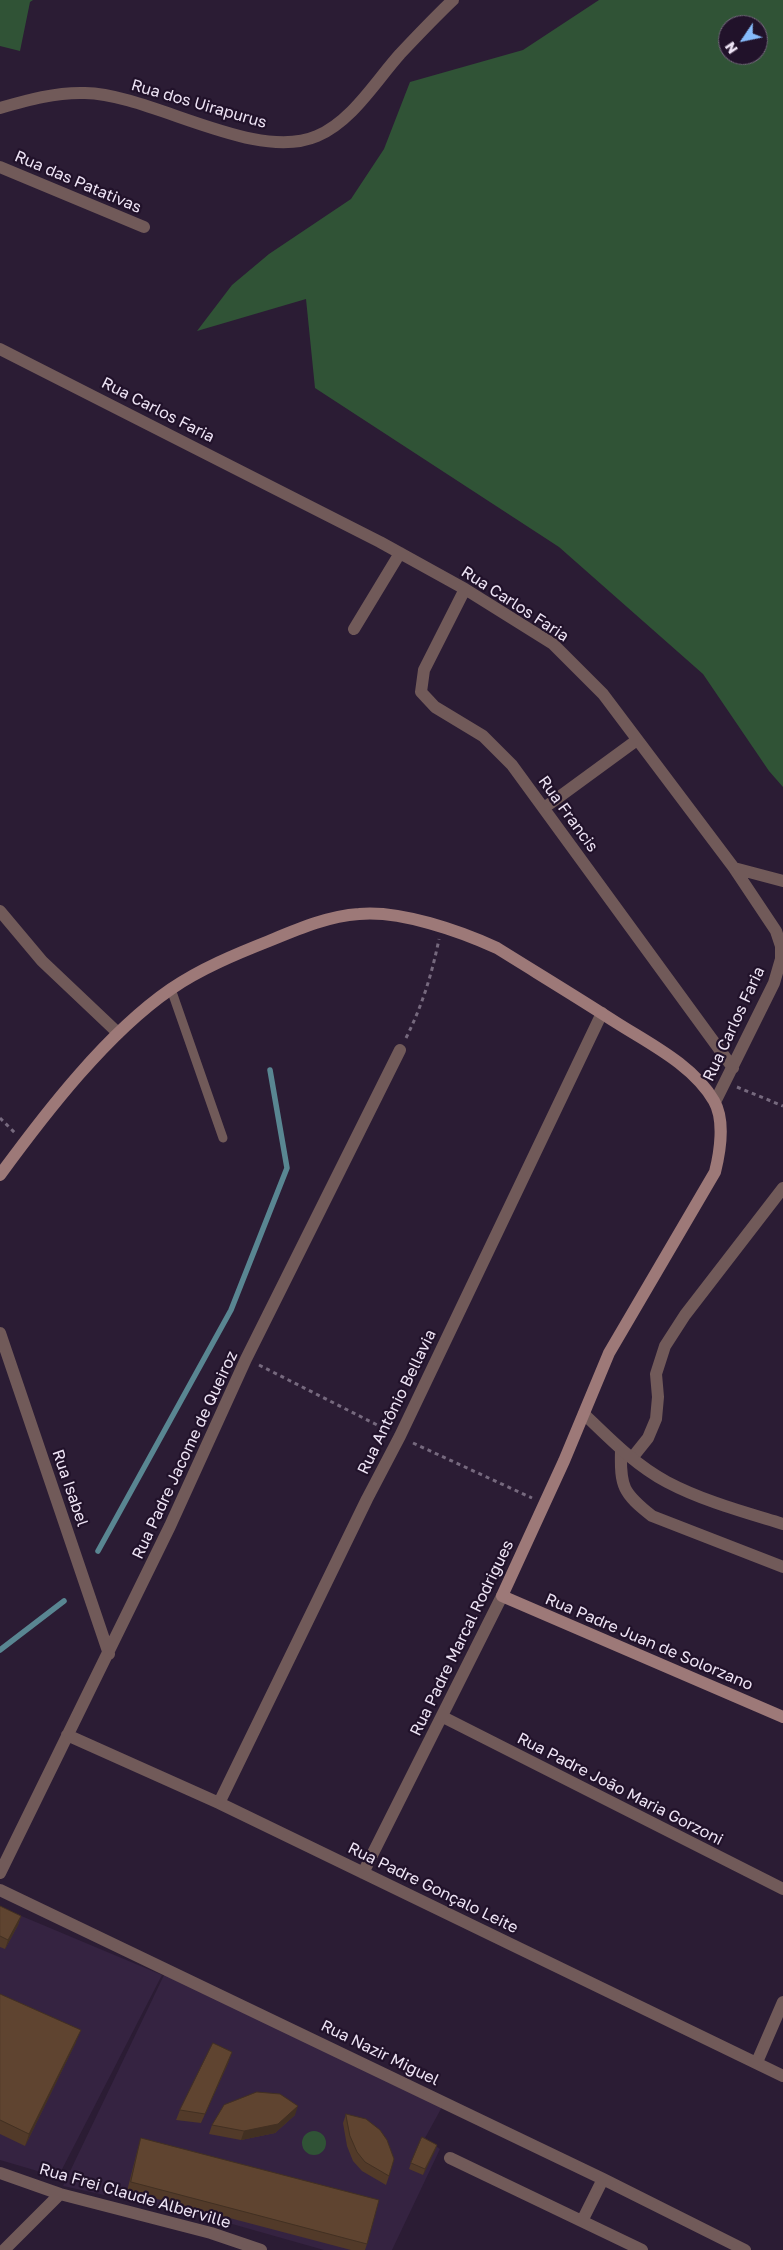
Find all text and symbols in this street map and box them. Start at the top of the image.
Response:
north arrow [718,15,768,65]
text: N [721,39,741,57]
street label: Rua dos Uirapurus [129,75,269,133]
street label: Rua das Patativas [12,147,144,217]
street label: Rua Carlos Faria [98,373,218,447]
street label: Rua Carlos Faria [458,562,572,646]
street label: Rua Francis [534,772,602,856]
street label: Rua Carlos Faria [699,964,769,1084]
street label: Rua Antônio Bellavia [354,1326,440,1478]
street label: Rua Padre Jacome de Queiroz [128,1348,242,1562]
street label: Rua Isabel [48,1447,92,1529]
street label: Rua Padre Marcal Rodrigues [406,1537,518,1739]
street label: Rua Padre Juan de Solorzano [542,1589,756,1695]
street label: Rua Padre João Maria Gorzoni [514,1729,726,1849]
street label: Rua Padre Gonçalo Leite [345,1838,521,1938]
street label: Rua Nazir Miguel [318,2016,442,2090]
street label: Rua Frei Claude Alberville [37,2159,233,2233]

